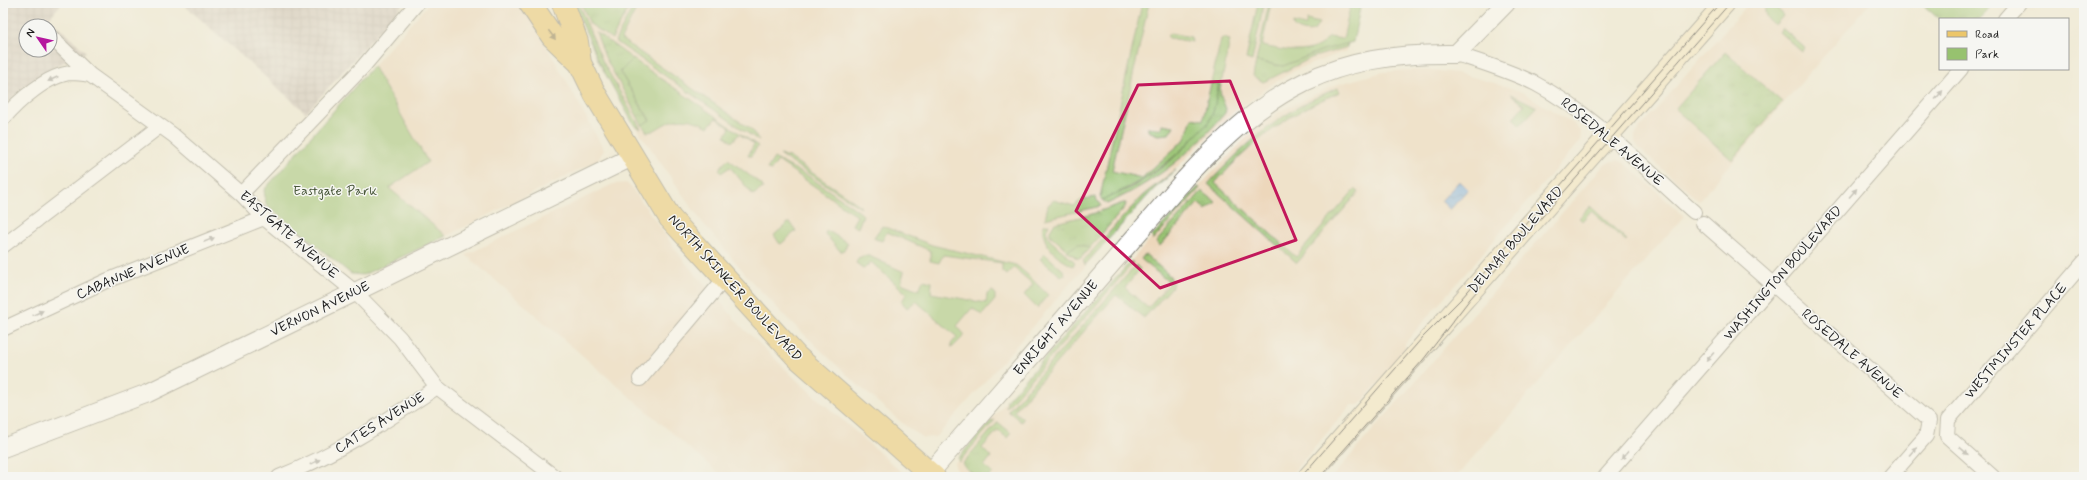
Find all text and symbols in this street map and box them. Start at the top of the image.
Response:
north arrow [18,18,58,58]
legend [1939,18,2069,70]
text: N [23,26,38,40]
text: Road [1975,27,1999,43]
one-way arrow [548,30,556,40]
text: Park [1975,47,1999,63]
one-way arrow [47,76,59,82]
one-way arrow [1934,90,1943,99]
street label: ROSEDALE AVENUE [1557,94,1667,190]
park label: Eastgate Park [293,182,377,200]
street label: DELMAR BOULEVARD [1464,183,1568,297]
street label: EASTGATE AVENUE [236,187,342,283]
one-way arrow [1849,187,1858,198]
street label: WASHINGTON BOULEVARD [1720,202,1846,344]
street label: NORTH SKINKER BOULEVARD [664,211,806,365]
one-way arrow [204,236,216,242]
street label: CABANNE AVENUE [74,240,192,304]
street label: VERNON AVENUE [267,277,373,341]
street label: ENRIGHT AVENUE [1010,277,1102,379]
street label: WESTMINSTER PLACE [1961,279,2071,403]
street label: ROSEDALE AVENUE [1797,305,1907,403]
one-way arrow [33,310,44,316]
one-way arrow [1705,351,1714,362]
street label: CATES AVENUE [332,388,428,458]
one-way arrow [1908,446,1917,456]
one-way arrow [1959,446,1968,455]
one-way arrow [1620,450,1629,460]
one-way arrow [309,459,320,465]

